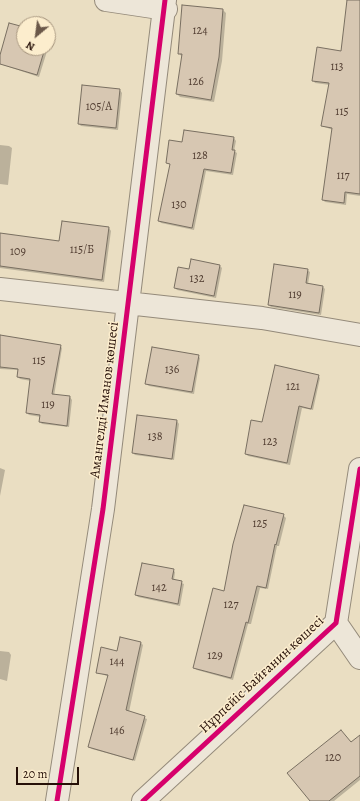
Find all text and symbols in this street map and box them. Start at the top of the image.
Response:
north arrow [16,16,56,56]
house number: 124 [192,24,208,38]
text: N [23,38,38,55]
house number: 113 [330,60,344,74]
house number: 126 [188,75,204,89]
house number: 105/А [86,100,112,114]
house number: 115 [335,105,349,119]
house number: 128 [192,149,208,163]
house number: 117 [336,169,350,183]
house number: 130 [171,198,187,212]
house number: 115/Б [70,243,94,257]
house number: 109 [10,245,26,259]
house number: 132 [190,272,204,286]
house number: 119 [288,288,302,302]
street label: Амангелді Иманов көшесі [87,321,123,479]
house number: 115 [32,354,46,368]
house number: 136 [165,363,179,377]
house number: 121 [286,380,300,394]
house number: 119 [41,398,55,412]
house number: 138 [148,430,162,444]
house number: 123 [263,435,277,449]
house number: 125 [253,517,267,531]
house number: 142 [151,581,167,595]
house number: 127 [224,598,238,612]
street label: Нұрпейіс Байғанин көшесі [196,613,328,737]
house number: 129 [207,649,223,663]
house number: 144 [110,655,124,669]
house number: 146 [109,724,125,738]
house number: 120 [325,751,341,765]
scale bar [18,759,81,785]
text: 20 m [23,766,47,782]

